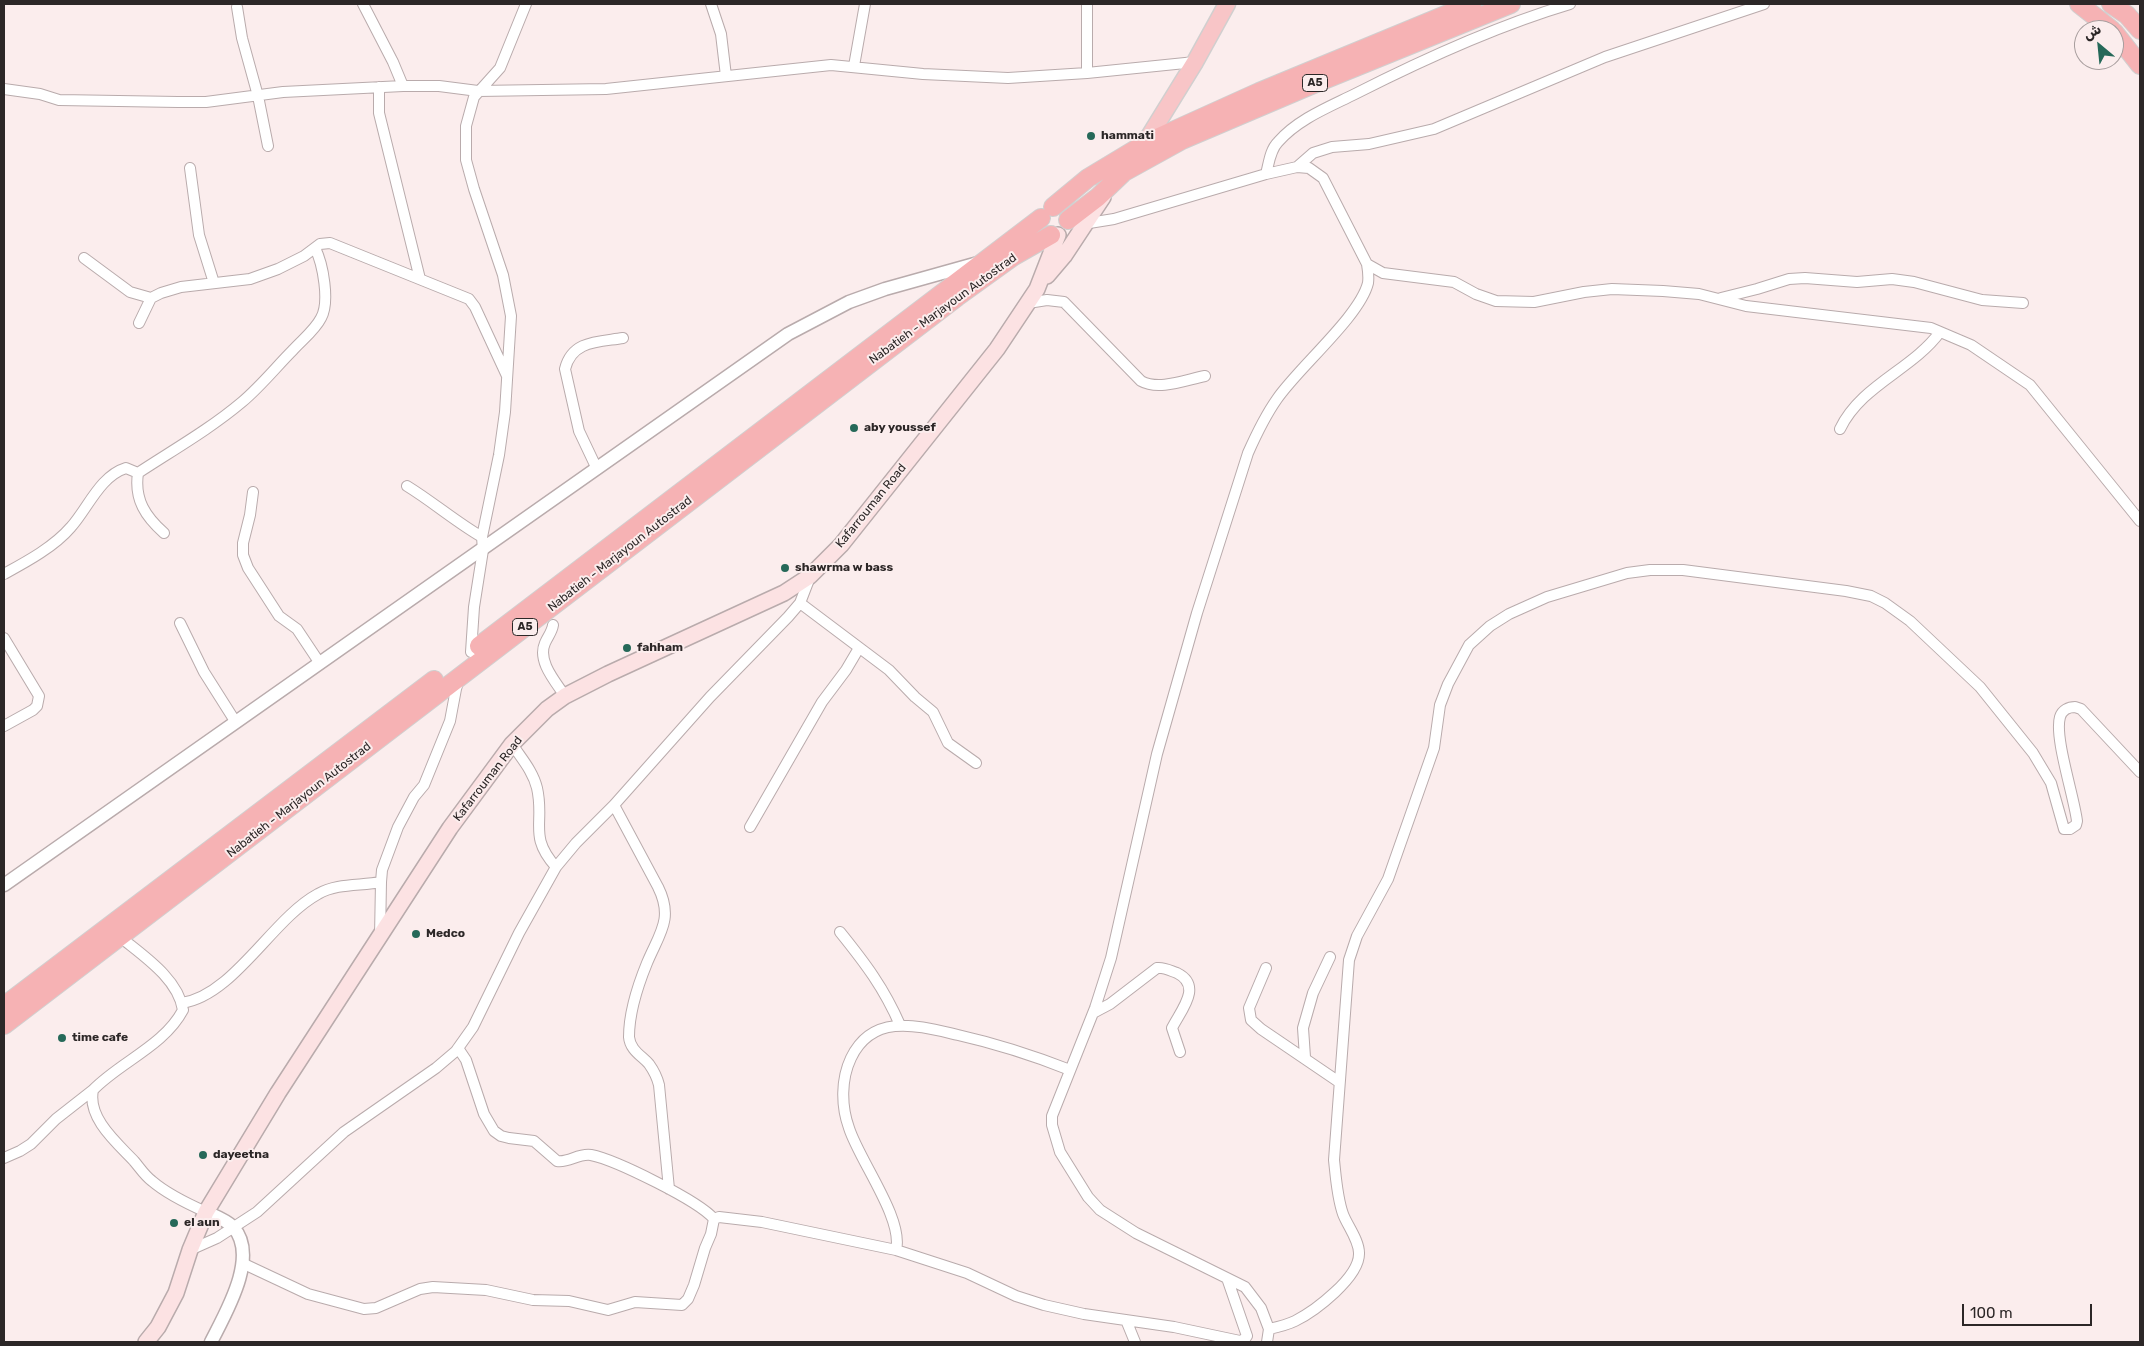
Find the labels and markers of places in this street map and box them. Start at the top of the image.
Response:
place label: hammati [1101,129,1154,143]
marker: hammati [1085,130,1097,142]
place label: aby youssef [864,421,936,435]
marker: aby youssef [848,422,860,434]
place label: shawrma w bass [795,561,893,575]
marker: shawrma w bass [779,562,791,574]
place label: fahham [637,641,683,655]
marker: fahham [621,642,633,654]
place label: Medco [426,927,465,941]
marker: Medco [410,928,422,940]
place label: time cafe [72,1031,128,1045]
marker: time cafe [56,1032,68,1044]
place label: dayeetna [213,1148,269,1162]
marker: dayeetna [197,1149,209,1161]
place label: el aun [184,1216,220,1230]
marker: el aun [168,1217,180,1229]

